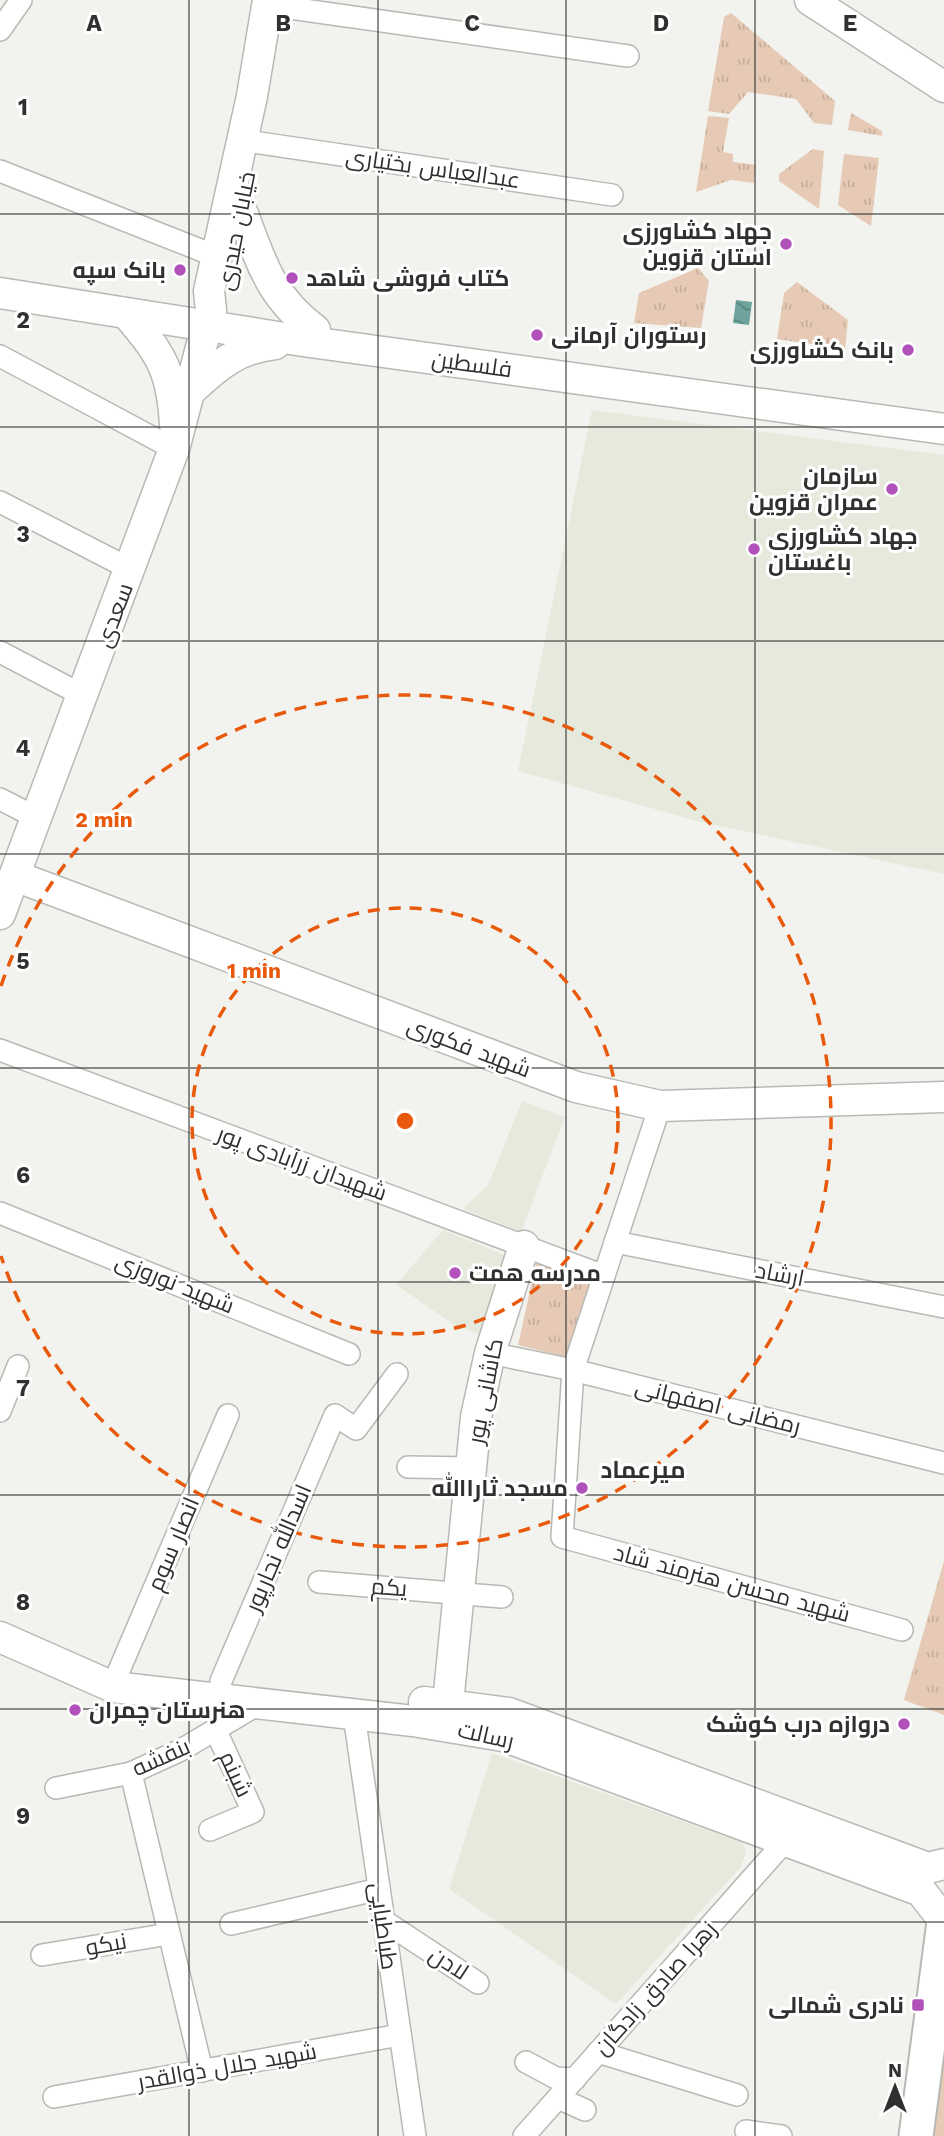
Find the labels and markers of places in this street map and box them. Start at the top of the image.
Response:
place label: جهاد کشاورزی استان قزوین [622,218,772,271]
marker: جهاد کشاورزی استان قزوین [778,236,794,252]
place label: بانک سپه [73,257,166,286]
marker: بانک سپه [172,262,188,278]
place label: کتاب فروشی شاهد [306,265,509,292]
marker: کتاب فروشی شاهد [284,270,300,286]
place label: رستوران آرمانی [551,322,707,349]
marker: رستوران آرمانی [529,327,545,343]
place label: بانک کشاورزی [750,337,894,364]
marker: بانک کشاورزی [900,342,916,358]
place label: سازمان عمران قزوین [749,463,878,516]
marker: سازمان عمران قزوین [884,481,900,497]
place label: جهاد کشاورزی باغستان [768,523,918,576]
marker: جهاد کشاورزی باغستان [746,541,762,557]
centre of rings [393,1109,417,1133]
place label: مدرسه همت [469,1260,601,1287]
marker: مدرسه همت [447,1265,463,1281]
place label: مسجد ثاراالله [432,1472,568,1502]
marker: مسجد ثاراالله [574,1480,590,1496]
place label: هنرستان چمران [89,1697,246,1726]
marker: هنرستان چمران [67,1702,83,1718]
place label: دروازه درب کوشک [706,1711,890,1738]
marker: دروازه درب کوشک [896,1716,912,1732]
place label: نادری شمالی [768,1992,904,2019]
marker: نادری شمالی [910,1997,926,2013]

